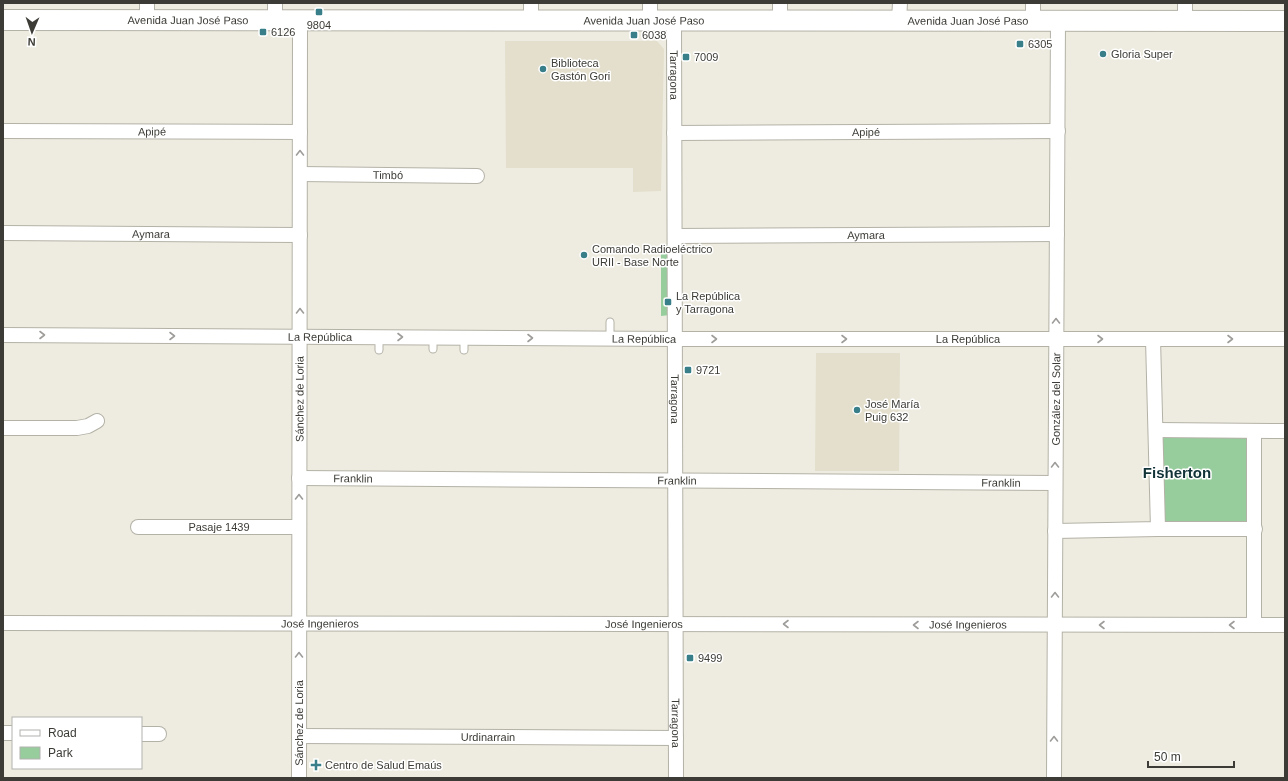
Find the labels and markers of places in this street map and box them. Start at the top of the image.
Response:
marker: 9804 [314,7,324,17]
place label: 9804 [307,19,331,31]
place label: 6126 [271,26,295,38]
marker: 6126 [258,27,268,37]
place label: 6038 [642,29,666,41]
marker: 6038 [629,30,639,40]
place label: 6305 [1028,38,1052,50]
marker: 6305 [1015,39,1025,49]
place label: Gloria Super [1111,48,1173,60]
marker: Gloria Super [1098,49,1108,59]
place label: 7009 [694,51,718,63]
marker: 7009 [681,52,691,62]
place label: Biblioteca Gastón Gori [551,57,610,82]
marker: Biblioteca Gastón Gori [538,64,548,74]
place label: Comando Radioeléctrico URII - Base Norte [592,243,712,268]
marker: Comando Radioeléctrico URII - Base Norte [579,250,589,260]
place label: La República y Tarragona [676,290,741,315]
marker: La República y Tarragona [663,297,673,307]
place label: 9721 [696,364,720,376]
marker: 9721 [683,365,693,375]
place label: José María Puig 632 [865,398,920,423]
marker: José María Puig 632 [852,405,862,415]
place label: 9499 [698,652,722,664]
marker: 9499 [685,653,695,663]
marker: Centro de Salud Emaús [310,759,322,771]
place label: Centro de Salud Emaús [325,759,442,771]

